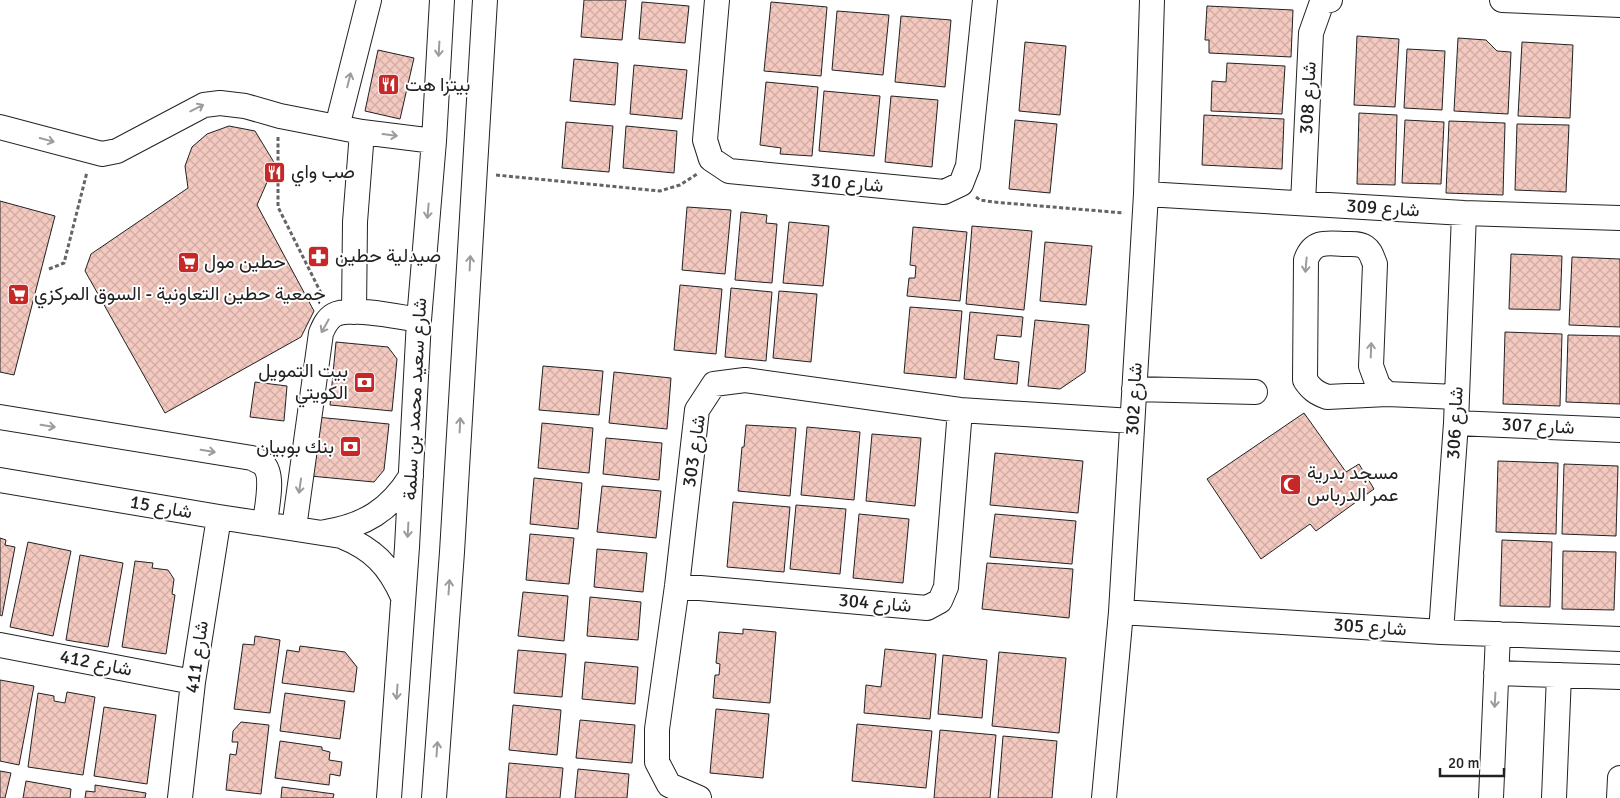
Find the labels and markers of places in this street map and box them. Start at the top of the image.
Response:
restaurant icon: بيتزا هت [377,73,401,97]
place label: بيتزا هت [405,73,470,97]
restaurant icon: صب واي [263,160,287,184]
place label: صب واي [291,160,355,187]
pharmacy icon: صيدلية حطين [307,244,331,268]
place label: صيدلية حطين [335,244,441,268]
supermarket icon: حطين مول [176,250,200,274]
place label: حطين مول [204,250,286,274]
supermarket icon: جمعية حطين التعاونية - السوق المركزي [6,282,30,306]
place label: جمعية حطين التعاونية - السوق المركزي [34,282,326,309]
place label: بيت التمويل الكويتي [258,359,348,408]
bank icon: بيت التمويل الكويتي [352,370,376,394]
place label: بنك بوبيان [256,435,334,459]
bank icon: بنك بوبيان [338,435,362,459]
place label: مسجد بدرية عمر الدرباس [1307,461,1398,507]
mosque icon: مسجد بدرية عمر الدرباس [1279,472,1303,496]

